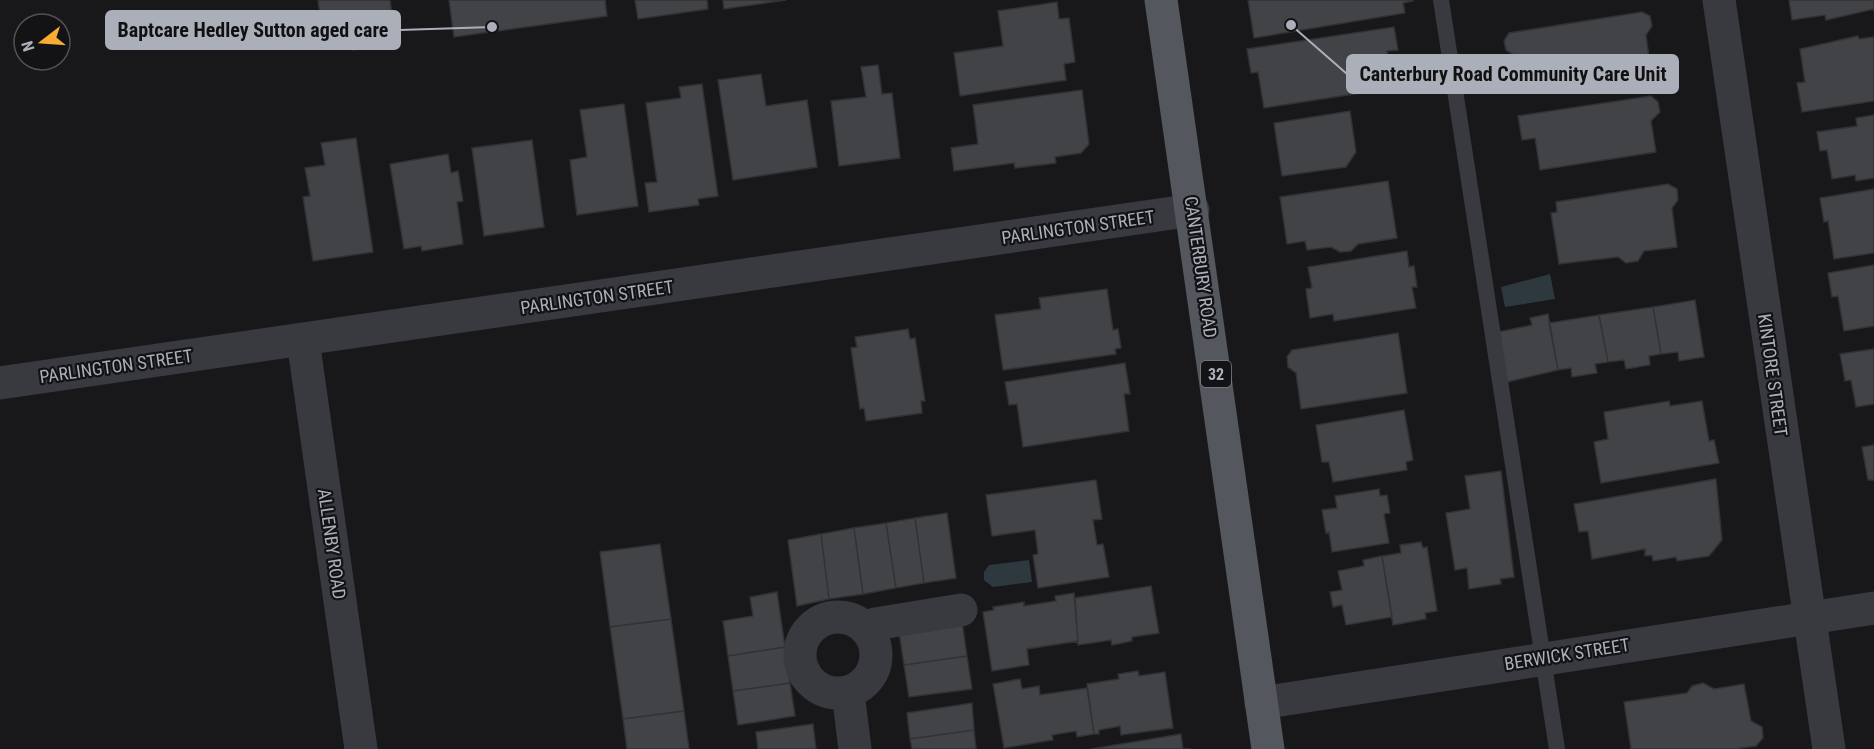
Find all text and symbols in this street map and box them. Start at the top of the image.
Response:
callout: Baptcare Hedley Sutton aged care [106,11,400,49]
north arrow [12,12,72,72]
text: Baptcare Hedley Sutton aged care [118,18,388,42]
text: N [18,39,39,54]
callout: Canterbury Road Community Care Unit [1347,55,1678,93]
text: Canterbury Road Community Care Unit [1359,62,1667,86]
street label: CANTERBURY ROAD [1181,195,1221,339]
street label: PARLINGTON STREET [1000,206,1156,248]
street label: PARLINGTON STREET [519,276,675,318]
street label: KINTORE STREET [1754,312,1792,438]
street label: PARLINGTON STREET [38,345,194,387]
road number: 32 [1201,361,1231,387]
street label: ALLENBY ROAD [314,487,350,601]
street label: BERWICK STREET [1503,634,1631,674]

